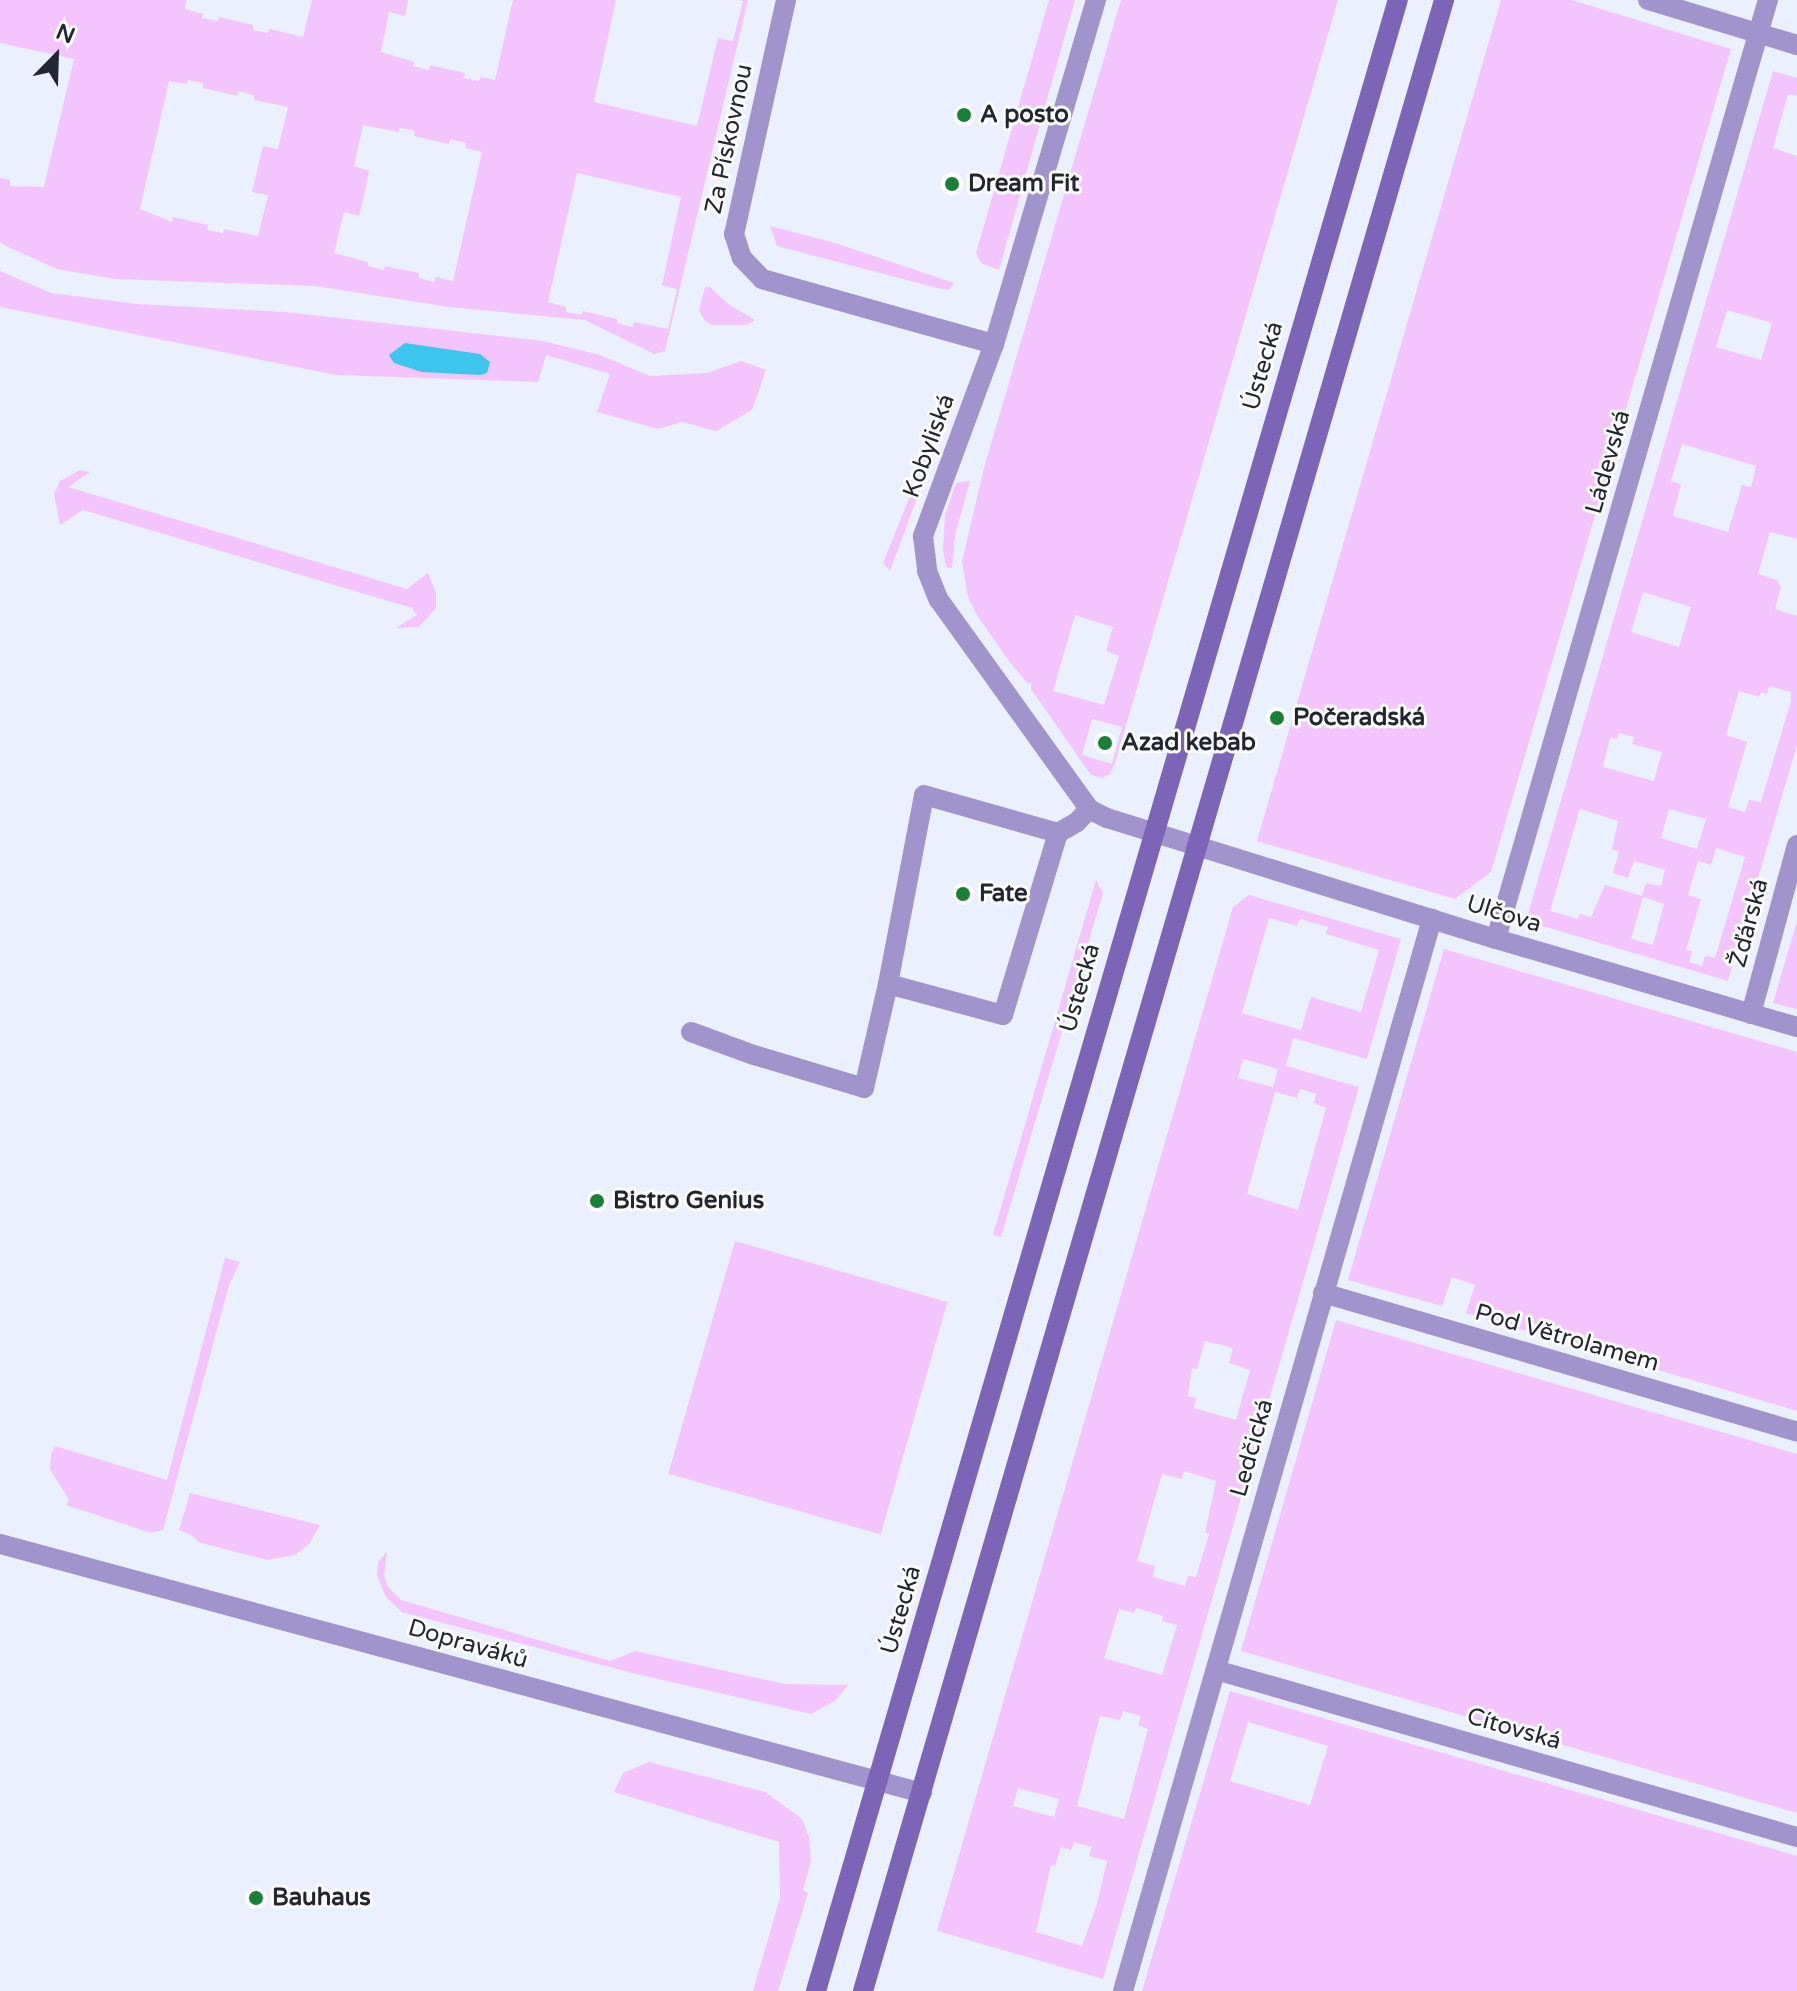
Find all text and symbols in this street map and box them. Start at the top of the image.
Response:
north arrow [16,16,96,96]
text: N [52,18,79,49]
street label: Za Pískovnou [699,62,759,216]
place label: A posto [980,101,1069,129]
marker: A posto [955,106,973,124]
place label: Dream Fit [968,170,1079,198]
marker: Dream Fit [943,175,961,193]
street label: Ústecká [1237,318,1289,414]
street label: Kobyliská [897,390,961,502]
street label: Ládevská [1579,407,1637,517]
place label: Počeradská [1293,704,1425,732]
marker: Počeradská [1268,709,1286,727]
place label: Azad kebab [1121,729,1256,757]
marker: Azad kebab [1096,734,1114,752]
street label: Žďárská [1723,875,1775,971]
place label: Fate [979,880,1028,908]
marker: Fate [954,885,972,903]
street label: Ulčova [1463,889,1545,939]
street label: Ústecká [1054,940,1106,1036]
place label: Bistro Genius [613,1187,764,1215]
marker: Bistro Genius [588,1192,606,1210]
street label: Pod Větrolamem [1472,1298,1662,1378]
street label: Ledčická [1224,1396,1280,1500]
street label: Ústecká [875,1562,927,1658]
street label: Dopraváků [405,1613,531,1675]
street label: Cítovská [1464,1702,1564,1756]
place label: Bauhaus [272,1884,371,1912]
marker: Bauhaus [247,1889,265,1907]

